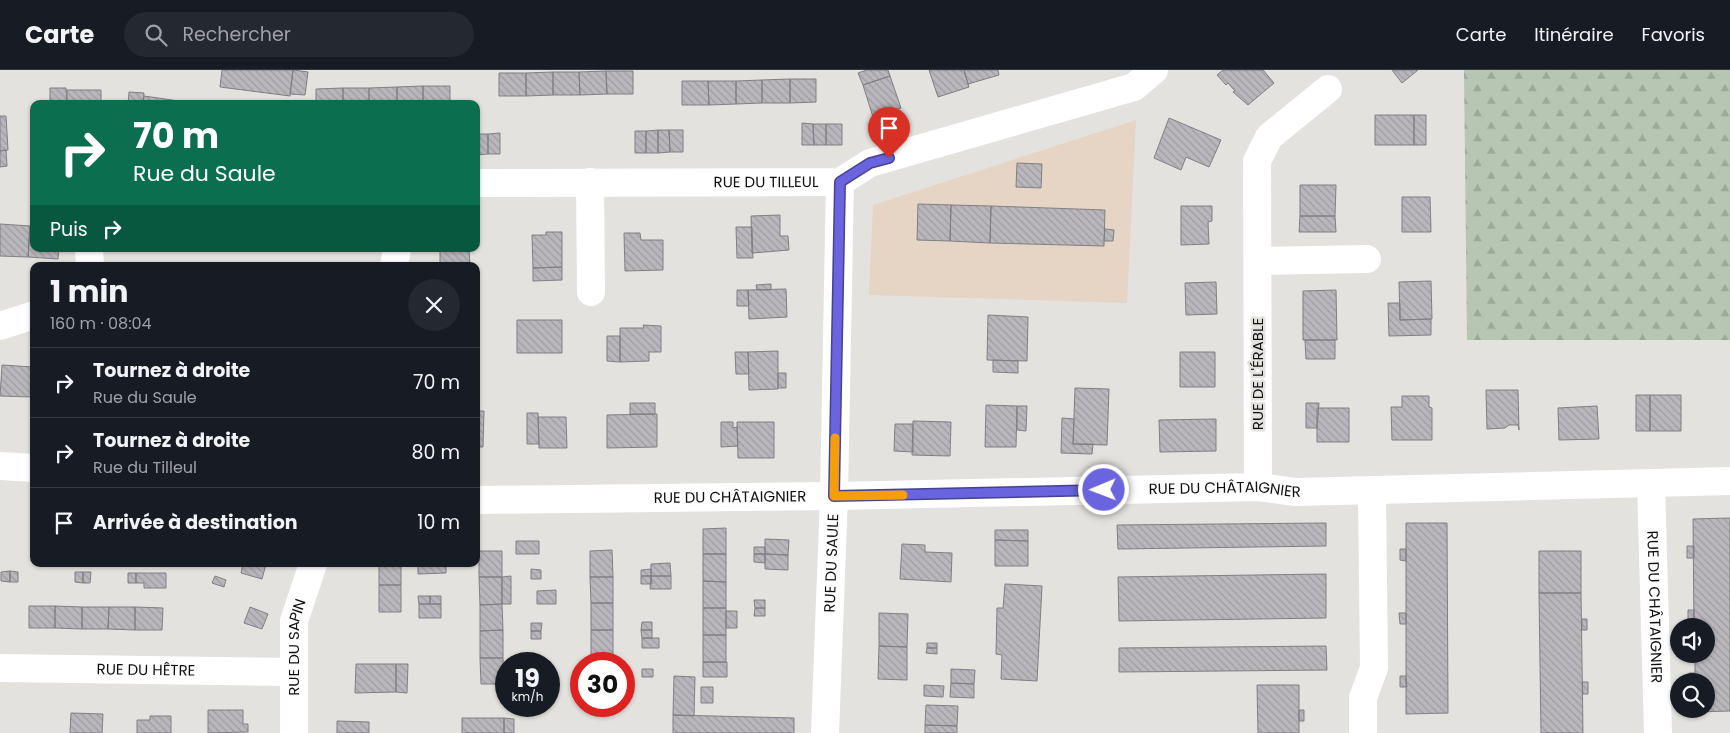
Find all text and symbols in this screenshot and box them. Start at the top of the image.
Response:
search box [124,12,474,57]
text: Carte [25,18,94,51]
icon: search [142,21,170,49]
text: Rechercher [182,21,291,48]
text: Carte [1456,22,1506,47]
text: Itinéraire [1534,22,1614,47]
text: Favoris [1642,22,1705,47]
pin [868,107,910,158]
text: 70 m [133,111,219,160]
icon: arrive [875,114,903,142]
icon: right [50,120,115,185]
text: Rue du Saule [133,158,276,189]
street label: RUE DU TILLEUL [714,171,819,192]
icon: right [98,215,126,243]
text: Puis [50,216,88,243]
text: 1 min [50,270,128,313]
button: close [408,279,460,331]
text: 160 m · 08:04 [50,312,152,335]
street label: RUE DE L'ÉRABLE [1247,318,1268,430]
text: Tournez à droite [93,357,250,384]
icon: right [50,369,78,397]
text: 70 m [413,369,460,396]
text: Rue du Saule [93,386,197,409]
text: Tournez à droite [93,427,250,454]
icon: right [50,439,78,467]
text: 80 m [411,439,460,466]
text: Rue du Tilleul [93,456,197,479]
position arrow [1077,463,1129,515]
street label: RUE DU CHÂTAIGNIER [1148,476,1301,502]
street label: RUE DU CHÂTAIGNIER [654,485,806,508]
icon: arrive [50,509,78,537]
text: Arrivée à destination [93,509,298,536]
text: 10 m [417,509,460,536]
street label: RUE DU SAULE [819,513,843,613]
street label: RUE DU CHÂTAIGNIER [1642,530,1668,683]
street label: RUE DU SAPIN [283,596,311,696]
map controls [1670,618,1715,718]
button: sound [1670,618,1715,663]
speed limit sign: 30 [570,652,635,717]
street label: RUE DU HÊTRE [96,658,196,681]
text: 19 [515,661,540,696]
button: search [1670,673,1715,718]
text: km/h [512,688,543,705]

